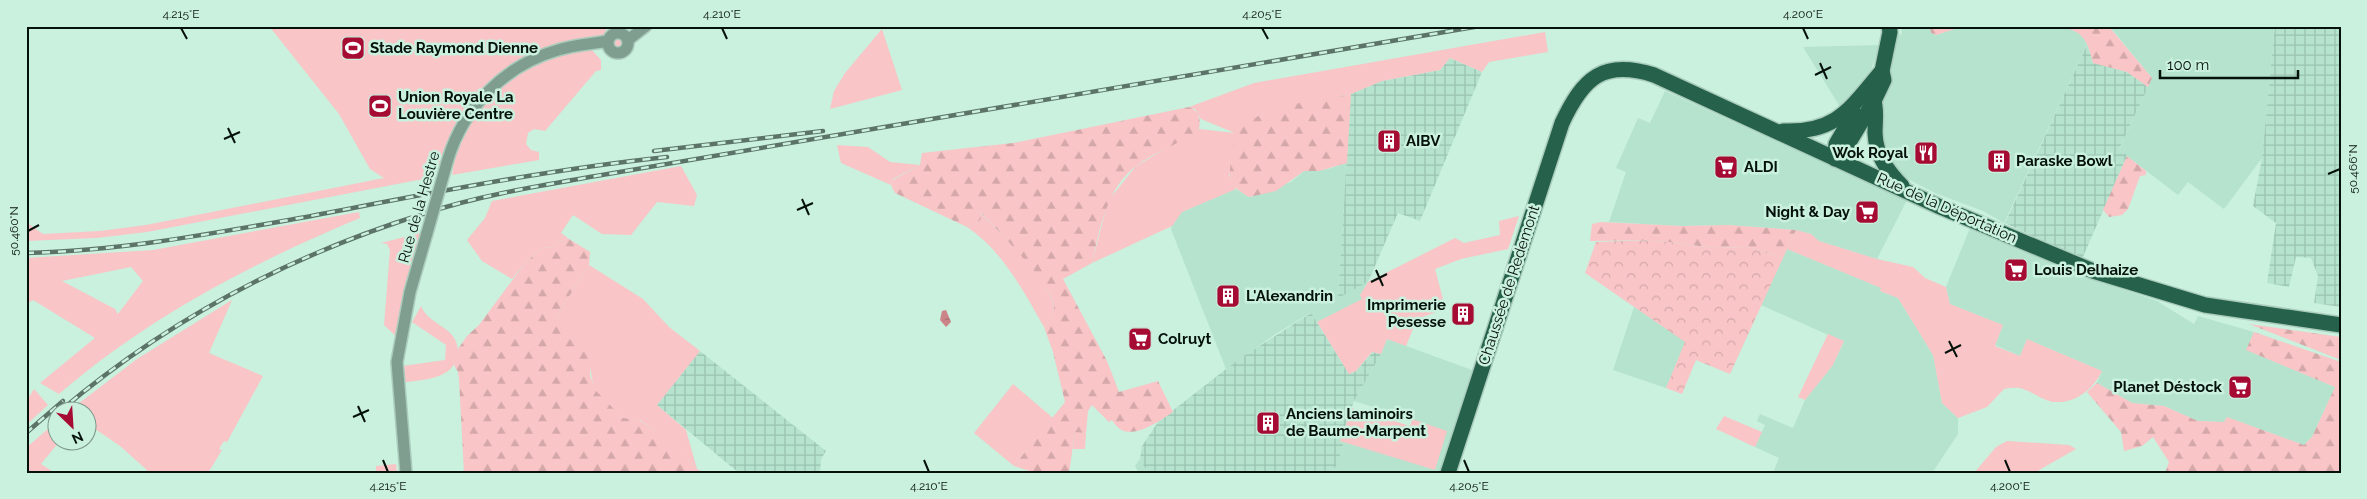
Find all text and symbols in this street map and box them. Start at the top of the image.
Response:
text: 4.215°E [162,7,200,21]
text: 4.210°E [703,7,741,21]
text: 4.205°E [1242,7,1282,21]
text: 4.200°E [1783,7,1823,21]
sports icon: Stade Raymond Dienne [340,35,366,61]
place label: Stade Raymond Dienne [370,39,538,57]
scale bar [2160,48,2297,80]
text: 100 m [2167,56,2209,74]
place label: Union Royale La Louvière Centre [398,88,514,123]
sports icon: Union Royale La Louvière Centre [367,93,393,119]
building icon: AIBV [1376,128,1402,154]
place label: AIBV [1406,132,1441,150]
restaurant icon: Wok Royal [1913,140,1939,166]
place label: Wok Royal [1832,144,1908,162]
text: 50.466°N [2346,144,2360,194]
building icon: Paraske Bowl [1986,148,2012,174]
street label: Rue de la Hestre [394,149,444,265]
place label: Paraske Bowl [2016,152,2113,170]
supermarket icon: ALDI [1713,154,1739,180]
place label: ALDI [1744,158,1778,176]
street label: Rue de la Déportation [1874,169,2020,247]
supermarket icon: Night & Day [1854,199,1880,225]
street label: Chaussée de Redemont [1475,203,1543,367]
place label: Night & Day [1765,203,1851,221]
text: 50.460°N [7,206,21,256]
supermarket icon: Louis Delhaize [2003,257,2029,283]
place label: Louis Delhaize [2034,261,2138,279]
building icon: L'Alexandrin [1215,283,1241,309]
place label: L'Alexandrin [1246,287,1333,305]
place label: Imprimerie Pesesse [1367,296,1446,331]
building icon: Imprimerie Pesesse [1450,301,1476,327]
supermarket icon: Colruyt [1127,326,1153,352]
place label: Colruyt [1158,330,1211,348]
supermarket icon: Planet Déstock [2227,374,2253,400]
place label: Planet Déstock [2113,378,2223,396]
north arrow [48,402,98,452]
place label: Anciens laminoirs de Baume-Marpent [1286,405,1426,440]
building icon: Anciens laminoirs de Baume-Marpent [1255,410,1281,436]
text: N [69,428,86,447]
text: 4.215°E [369,479,407,493]
text: 4.210°E [910,479,948,493]
text: 4.205°E [1449,479,1489,493]
text: 4.200°E [1990,479,2030,493]

